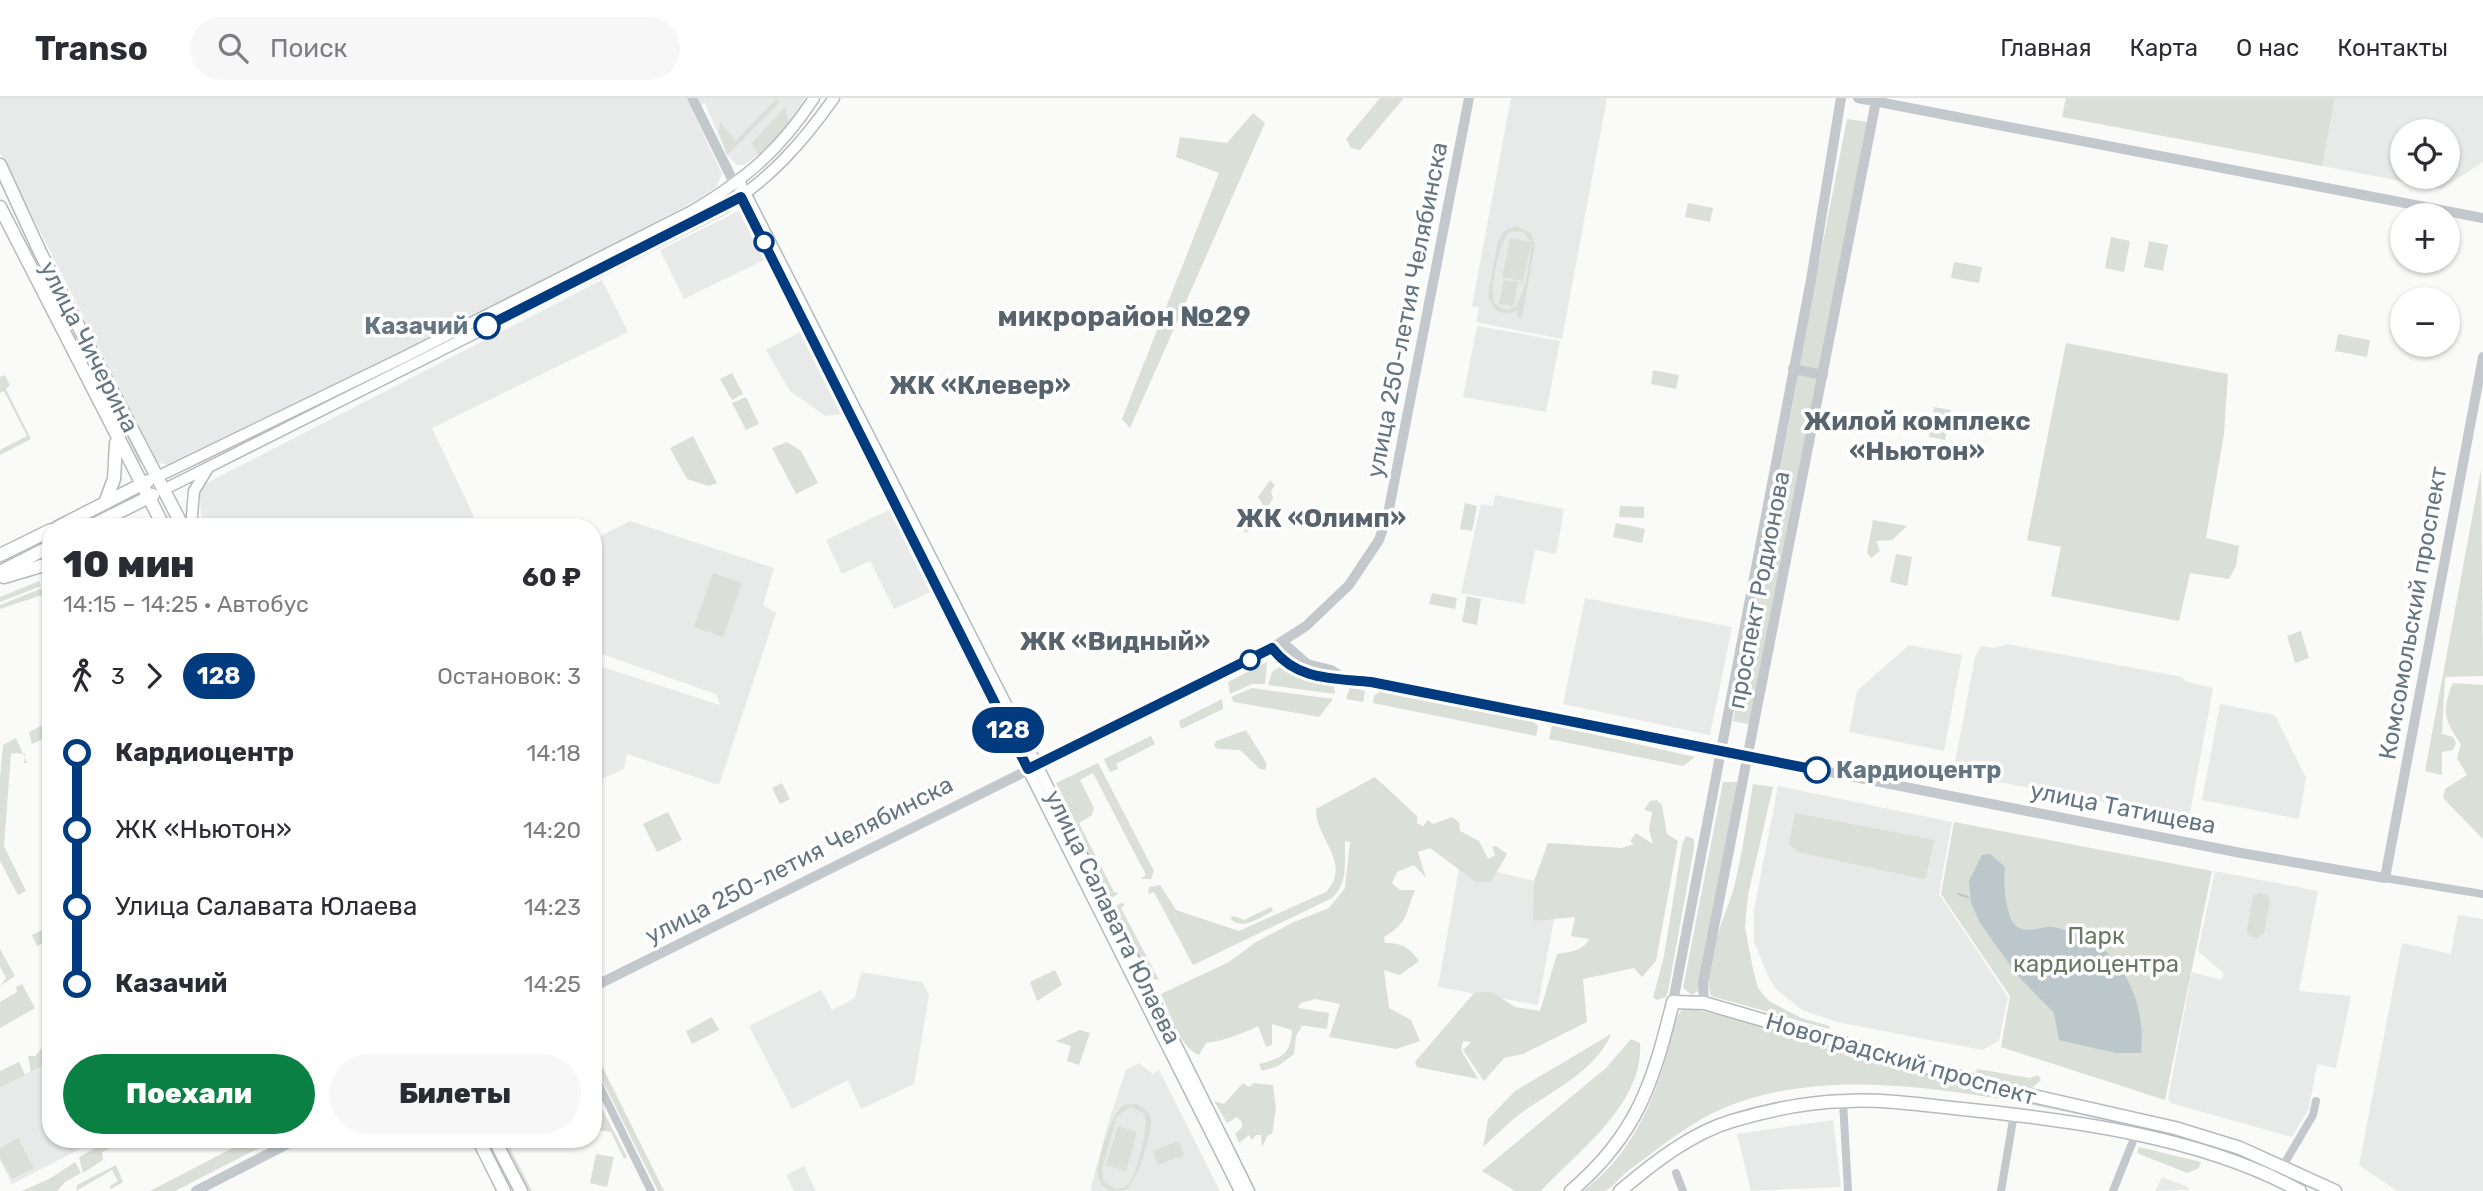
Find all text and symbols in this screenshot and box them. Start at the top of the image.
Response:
search box [190,17,680,80]
text: Transo [35,29,148,68]
icon: search [214,29,252,67]
text: Поиск [270,33,348,64]
text: Главная [2000,34,2092,62]
text: Карта [2130,34,2198,62]
text: О нас [2236,34,2299,62]
text: Контакты [2337,34,2448,62]
map controls [2390,119,2460,357]
button: locate [2390,119,2460,189]
street label: улица 250-летия Челябинска [1361,140,1453,480]
button: + [2390,203,2460,273]
unlabelled marker [754,232,774,252]
street label: улица Чичерина [34,257,144,437]
button: − [2390,287,2460,357]
district label: микрорайон №29 [997,300,1251,333]
place label: Казачий [364,312,468,340]
marker: Казачий [474,313,500,339]
district label: ЖК «Клевер» [889,370,1071,401]
district label: Жилой комплекс «Ньютон» [1803,406,2031,467]
street label: Комсомольский проспект [2373,464,2453,762]
street label: проспект Родионова [1722,469,1796,711]
district label: ЖК «Олимп» [1236,503,1406,534]
text: 10 мин [63,541,195,587]
text: 60 ₽ [522,562,581,593]
text: 14:15 – 14:25 · Автобус [63,590,309,618]
district label: ЖК «Видный» [1020,626,1210,657]
unlabelled marker [1240,650,1260,670]
icon: walk [63,657,101,695]
icon: forward [135,657,173,695]
text: 3 [111,662,125,690]
text: 128 [197,662,241,690]
text: Остановок: 3 [437,662,581,690]
line badge: 128 [968,707,1048,753]
text: 128 [986,716,1030,744]
text: Кардиоцентр [115,737,294,768]
text: 14:18 [527,739,581,767]
place label: Кардиоцентр [1836,756,2001,784]
marker: Кардиоцентр [1804,757,1830,783]
street label: улица 250-летия Челябинска [641,770,957,950]
street label: улица Татищева [2028,776,2218,840]
street label: улица Салавата Юлаева [1039,785,1187,1049]
text: ЖК «Ньютон» [115,814,292,845]
text: 14:20 [523,816,581,844]
text: Улица Салавата Юлаева [115,891,417,922]
text: 14:23 [524,893,581,921]
park label: Парк кардиоцентра [2013,922,2179,978]
text: Казачий [115,968,227,999]
text: 14:25 [524,970,581,998]
street label: Новоградский проспект [1763,1007,2039,1111]
button: Поехали [63,1054,315,1134]
button: Билеты [329,1054,581,1134]

